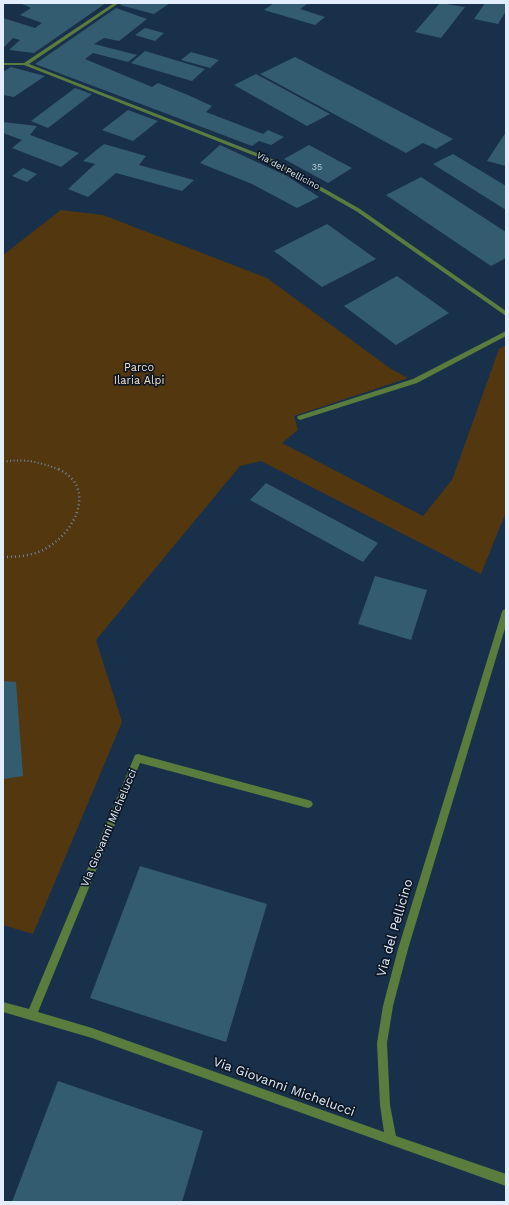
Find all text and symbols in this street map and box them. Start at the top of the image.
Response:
street label: Via del Pellicino [255,150,321,192]
house number: 35 [312,162,322,172]
park label: Parco Ilaria Alpi [114,361,164,387]
street label: Via Giovanni Michelucci [78,767,140,889]
street label: Via del Pellicino [374,877,416,979]
street label: Via Giovanni Michelucci [211,1054,357,1120]

